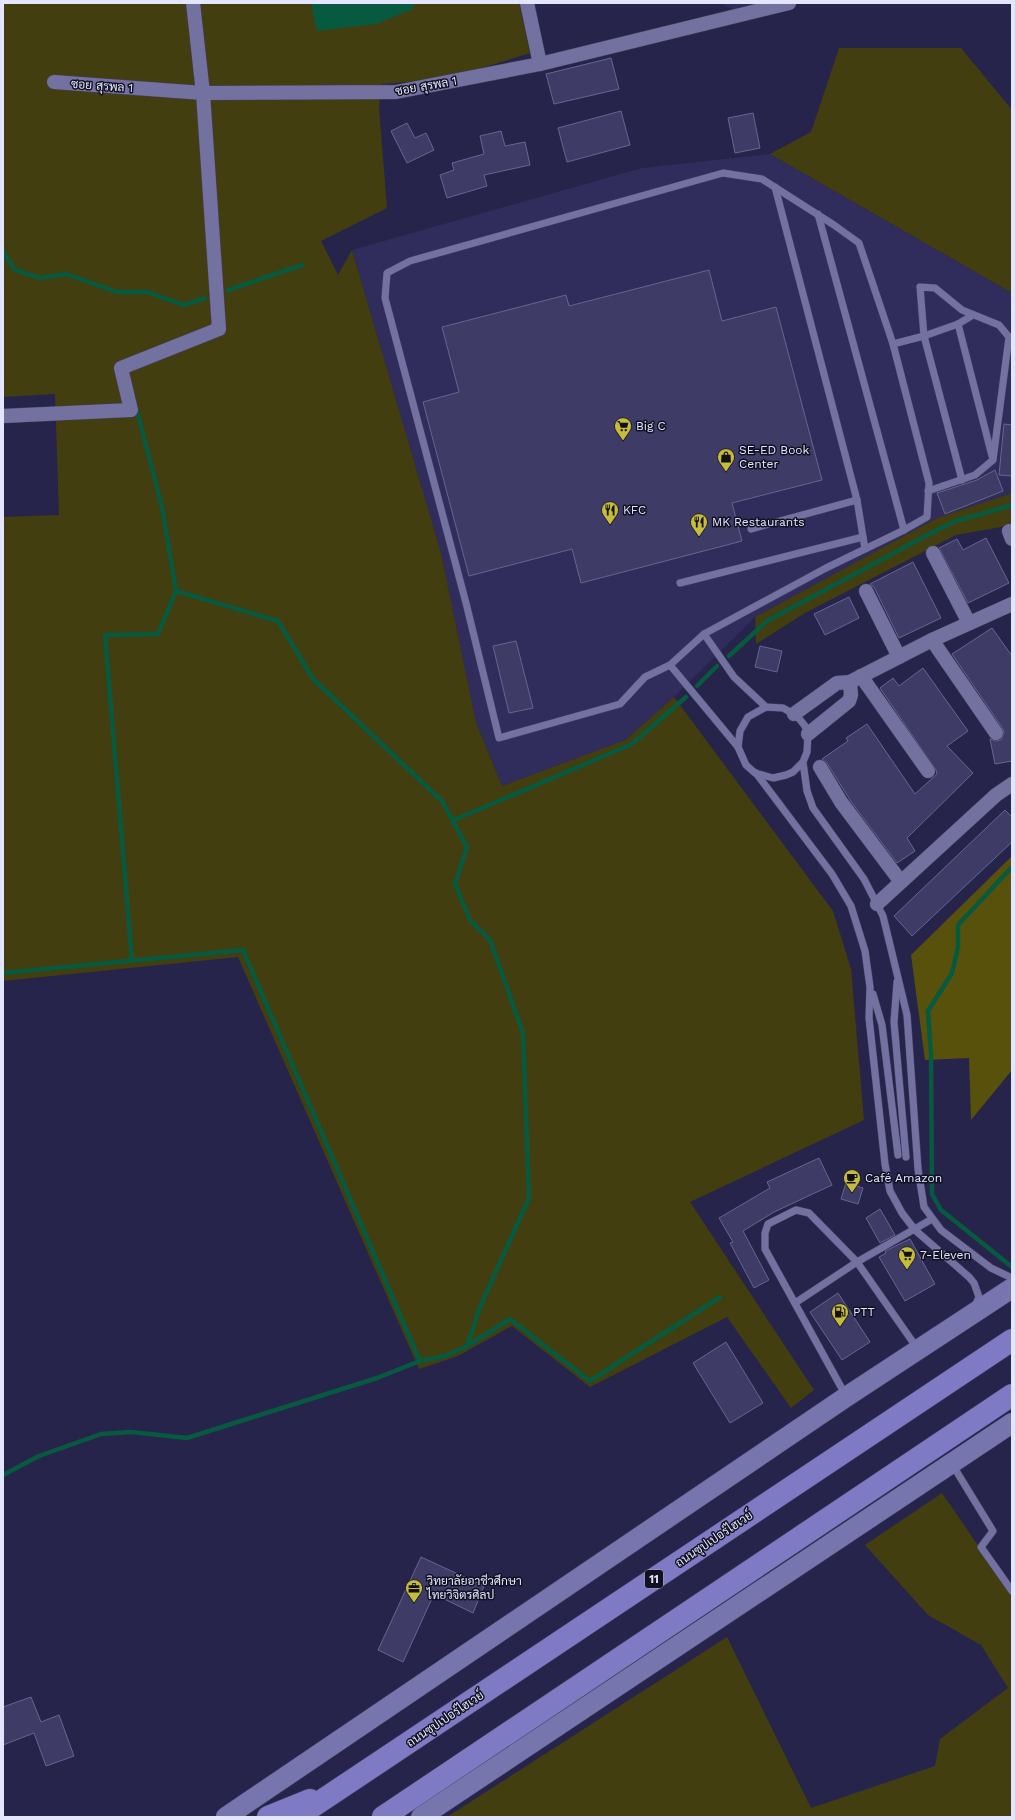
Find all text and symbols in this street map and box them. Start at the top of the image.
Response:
street label: ซอย สุรพล 1 [394,74,458,100]
street label: ซอย สุรพล 1 [70,77,134,97]
supermarket icon: Big C [613,416,633,441]
place label: Big C [636,419,666,433]
place label: SE-ED Book Center [739,443,810,471]
shop icon: SE-ED Book Center [716,447,736,472]
restaurant icon: KFC [600,500,620,525]
place label: KFC [623,503,646,517]
restaurant icon: MK Restaurants [689,512,709,537]
place label: MK Restaurants [712,515,805,529]
cafe icon: Café Amazon [842,1168,862,1193]
place label: Café Amazon [865,1171,942,1185]
supermarket icon: 7-Eleven [897,1245,917,1270]
place label: 7-Eleven [920,1248,971,1262]
fuel station icon: PTT [830,1302,850,1327]
place label: PTT [853,1305,875,1319]
street label: ถนนซุปเปอร์ไฮเวย์ [672,1507,756,1572]
road number: 11 [645,1570,663,1588]
place label: วิทยาลัยอาชีวศึกษา ไทยวิจิตรศิลป [426,1573,522,1602]
office icon: วิทยาลัยอาชีวศึกษา ไทยวิจิตรศิลป [404,1578,424,1603]
street label: ถนนซุปเปอร์ไฮเวย์ [403,1687,487,1752]

